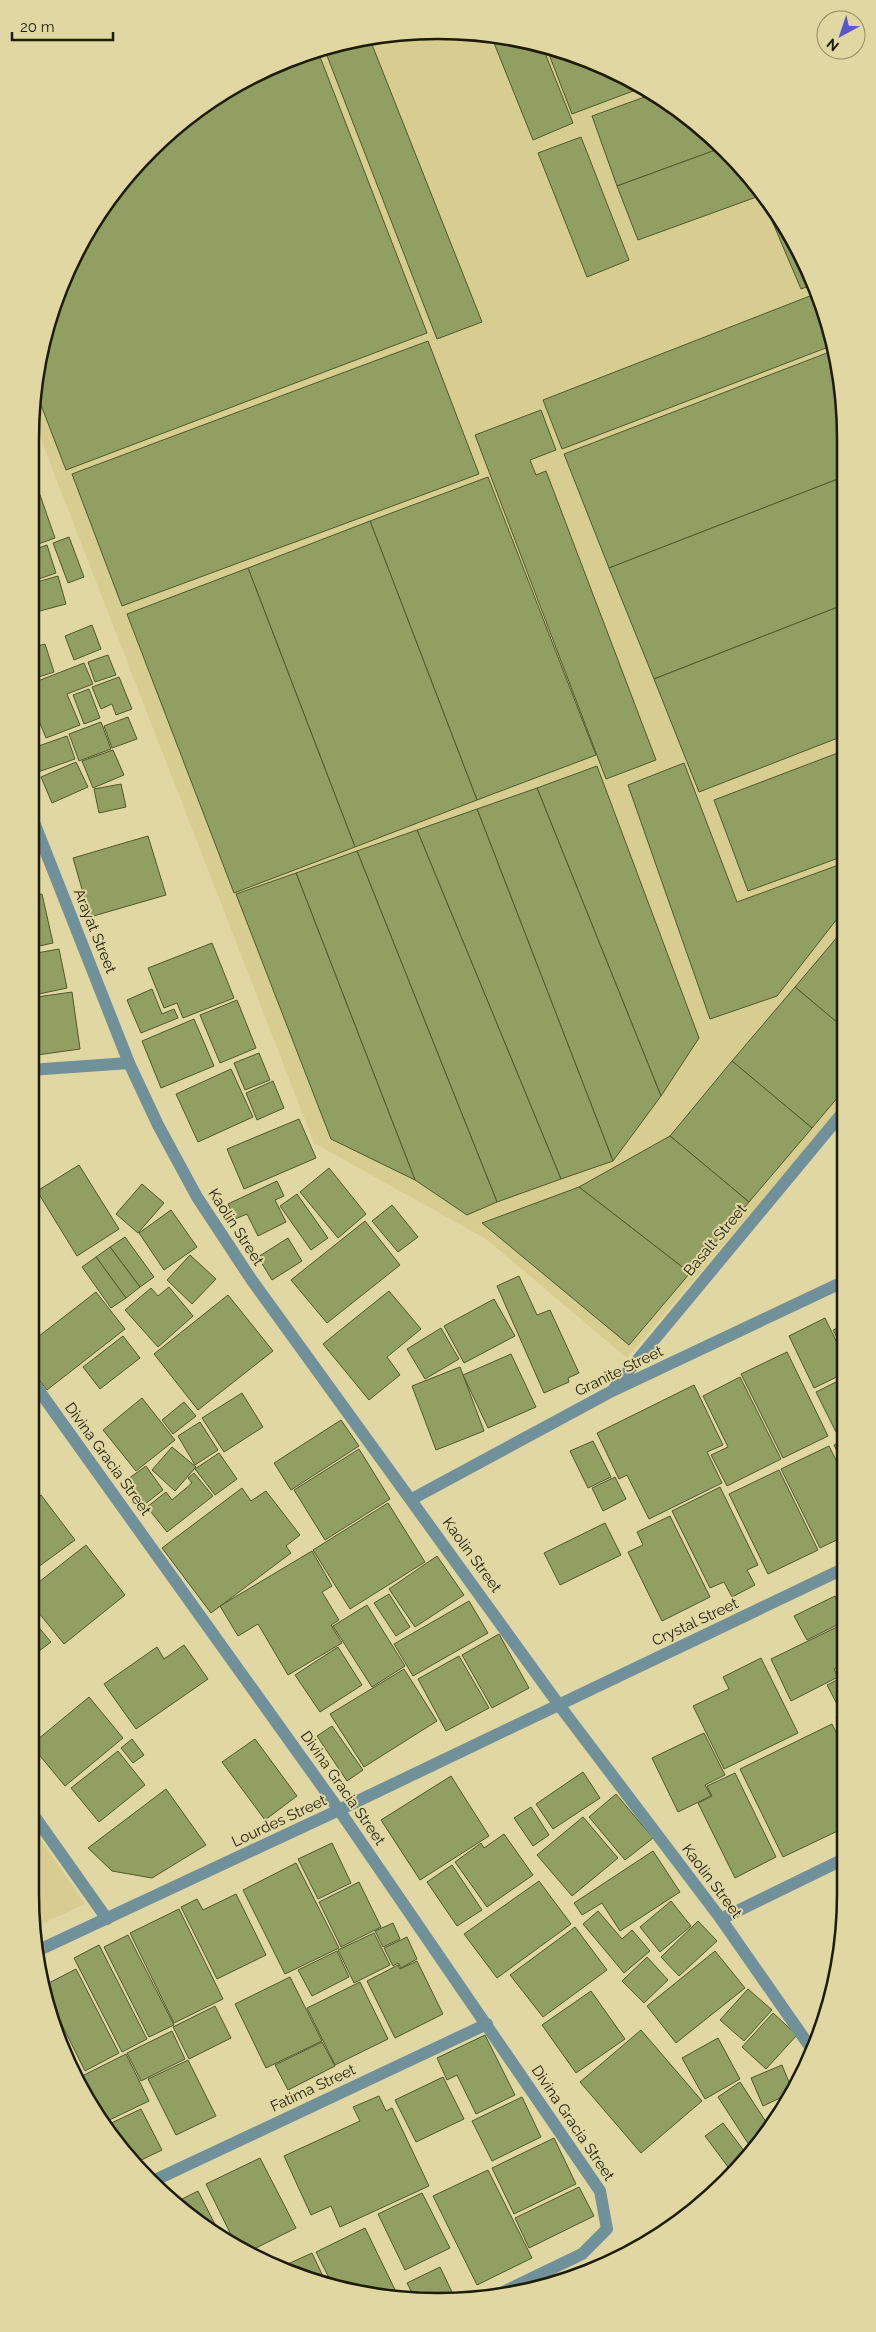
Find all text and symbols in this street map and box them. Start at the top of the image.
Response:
scale bar [12,10,114,42]
north arrow [816,10,866,60]
text: 20 m [20,18,55,36]
text: N [823,35,842,55]
street label: Arayat Street [70,886,120,976]
street label: Kaolin Street [204,1185,268,1269]
street label: Basalt Street [680,1200,750,1280]
street label: Granite Street [572,1342,666,1400]
street label: Divina Gracia Street [61,1399,155,1519]
street label: Kaolin Street [439,1514,505,1596]
street label: Crystal Street [649,1594,741,1650]
street label: Divina Gracia Street [297,1727,389,1849]
street label: Lourdes Street [229,1791,329,1851]
street label: Kaolin Street [678,1840,746,1922]
street label: Fatima Street [268,2060,358,2116]
street label: Divina Gracia Street [528,2062,618,2184]

